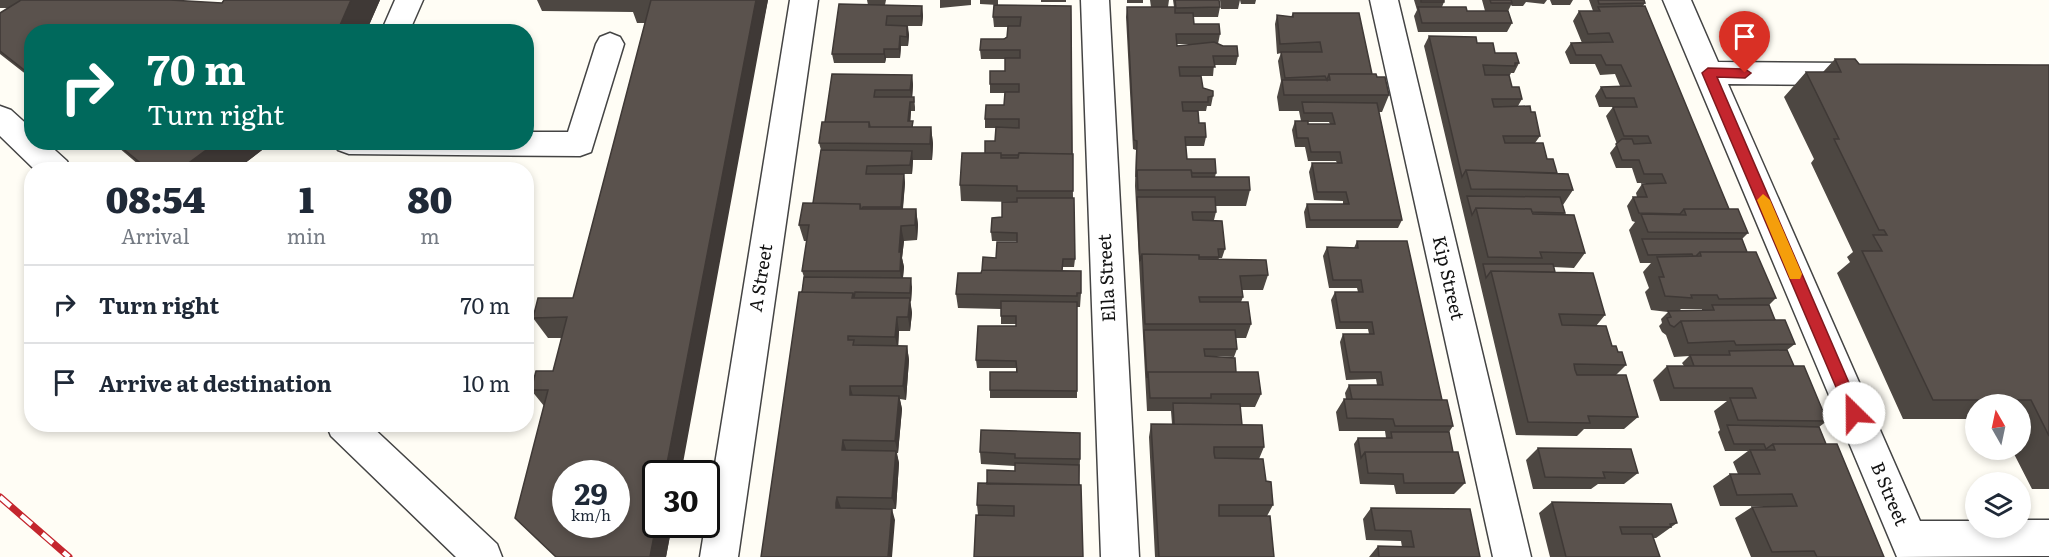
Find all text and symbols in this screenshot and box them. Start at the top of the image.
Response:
pin [1719,11,1770,73]
icon: arrive [1728,20,1761,53]
text: 70 m [147,36,246,98]
icon: right [48,48,126,126]
text: Turn right [147,93,284,133]
text: 08:54 [105,171,205,224]
text: 1 [299,171,314,224]
text: 80 [408,171,453,224]
text: Arrival [121,220,190,250]
text: min [287,220,326,250]
text: m [420,220,440,250]
street label: Ella Street [1090,233,1121,323]
street label: Kip Street [1427,233,1472,323]
street label: A Street [741,241,778,314]
icon: right [48,288,81,321]
text: Turn right [99,288,219,321]
text: 70 m [460,288,510,321]
icon: arrive [48,366,81,399]
text: Arrive at destination [99,366,332,399]
text: 10 m [463,366,510,399]
position arrow [1822,381,1886,445]
north arrow [1965,394,2031,460]
map controls [1965,394,2031,538]
street label: B Street [1865,457,1916,530]
speed limit sign: 30 [642,460,720,538]
text: 29 [574,470,608,514]
button: layers [1965,472,2031,538]
text: km/h [571,503,611,526]

